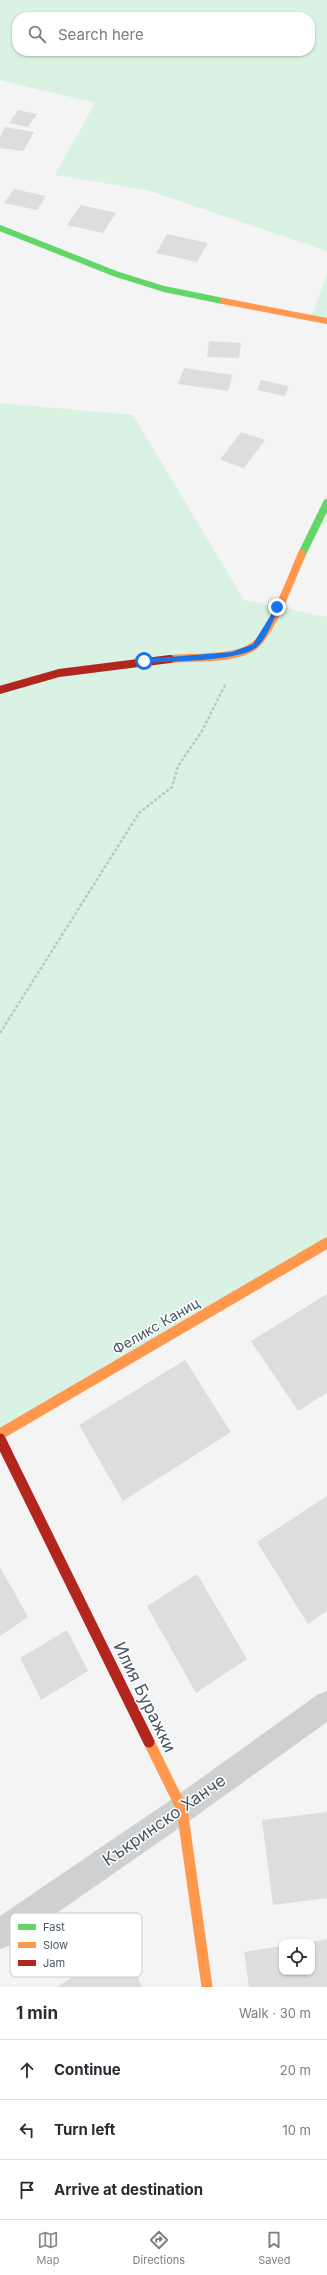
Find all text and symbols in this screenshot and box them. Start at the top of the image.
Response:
search box [12,12,315,56]
icon: search [26,23,48,45]
text: Search here [58,25,144,44]
route end [268,598,286,616]
route start [135,652,153,670]
street label: Феликс Каниц [109,1294,203,1357]
street label: Илия Буражки [110,1638,180,1756]
street label: Къкринско Ханче [99,1770,229,1870]
legend [10,1913,142,1977]
text: Fast [43,1920,65,1934]
text: Slow [43,1938,68,1952]
map controls [279,1939,315,1975]
button: locate [279,1939,315,1975]
text: Jam [43,1956,65,1970]
text: 1 min [16,2003,58,2023]
text: Walk · 30 m [239,2005,311,2021]
icon: ahead [16,2059,38,2081]
text: Continue [54,2060,121,2079]
text: 20 m [280,2062,311,2078]
icon: left [16,2119,38,2141]
text: Turn left [54,2120,115,2139]
text: 10 m [282,2122,311,2138]
icon: arrive [16,2179,38,2201]
text: Arrive at destination [54,2180,203,2199]
tab: Map [37,2229,59,2267]
tab: Directions [133,2229,185,2267]
tab: Saved [258,2229,290,2267]

